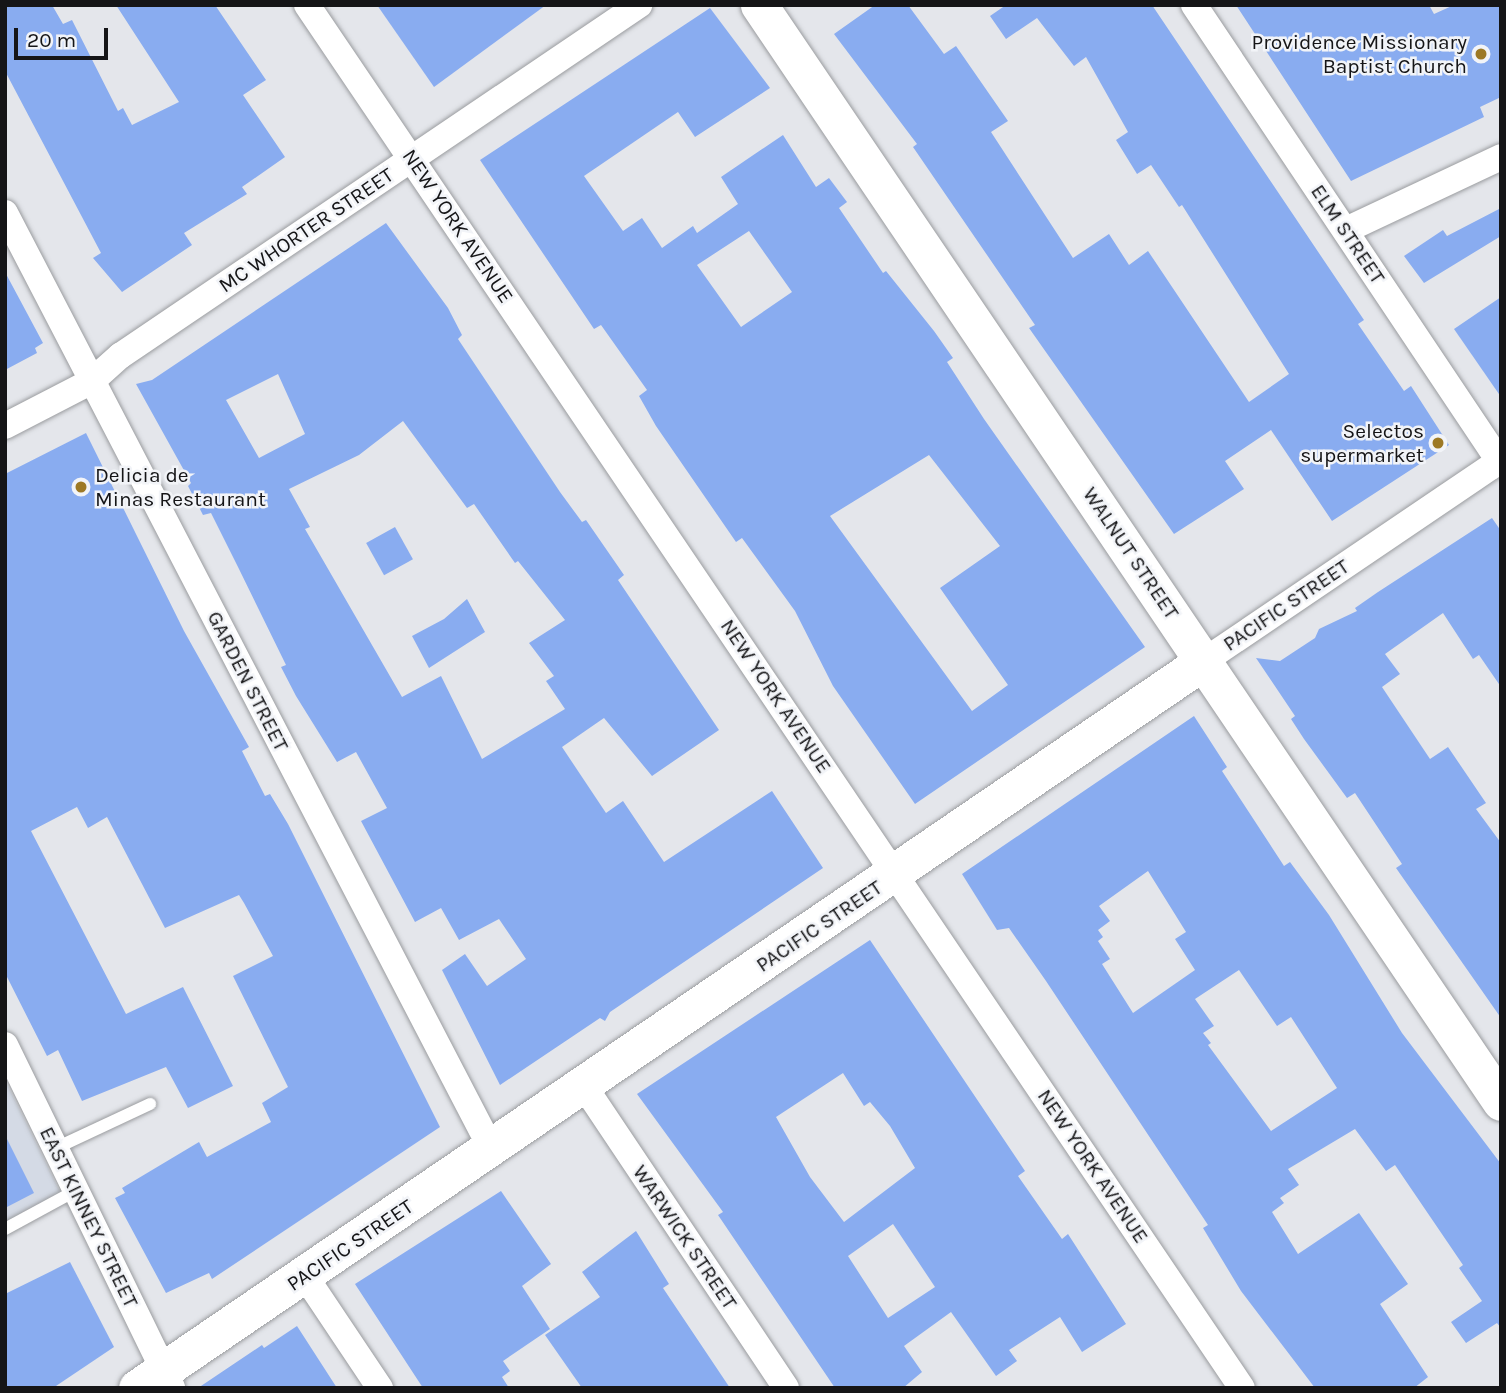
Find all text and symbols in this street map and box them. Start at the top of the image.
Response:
scale bar [18,14,112,58]
text: 20 m [27,28,76,52]
place label: Providence Missionary Baptist Church [1252,29,1467,79]
marker: Providence Missionary Baptist Church [1473,46,1489,62]
street label: NEW YORK AVENUE [397,144,519,308]
street label: MC WHORTER STREET [214,162,398,298]
street label: ELM STREET [1306,179,1390,289]
place label: Selectos supermarket [1300,418,1424,468]
marker: Selectos supermarket [1430,435,1446,451]
place label: Delicia de Minas Restaurant [95,462,266,512]
marker: Delicia de Minas Restaurant [73,479,89,495]
street label: WALNUT STREET [1078,482,1184,624]
street label: PACIFIC STREET [1218,554,1354,656]
street label: GARDEN STREET [202,607,294,755]
street label: NEW YORK AVENUE [715,614,837,778]
street label: PACIFIC STREET [751,875,887,977]
street label: NEW YORK AVENUE [1032,1084,1154,1248]
street label: EAST KINNEY STREET [34,1123,144,1311]
street label: WARWICK STREET [627,1160,743,1314]
street label: PACIFIC STREET [282,1194,418,1296]

